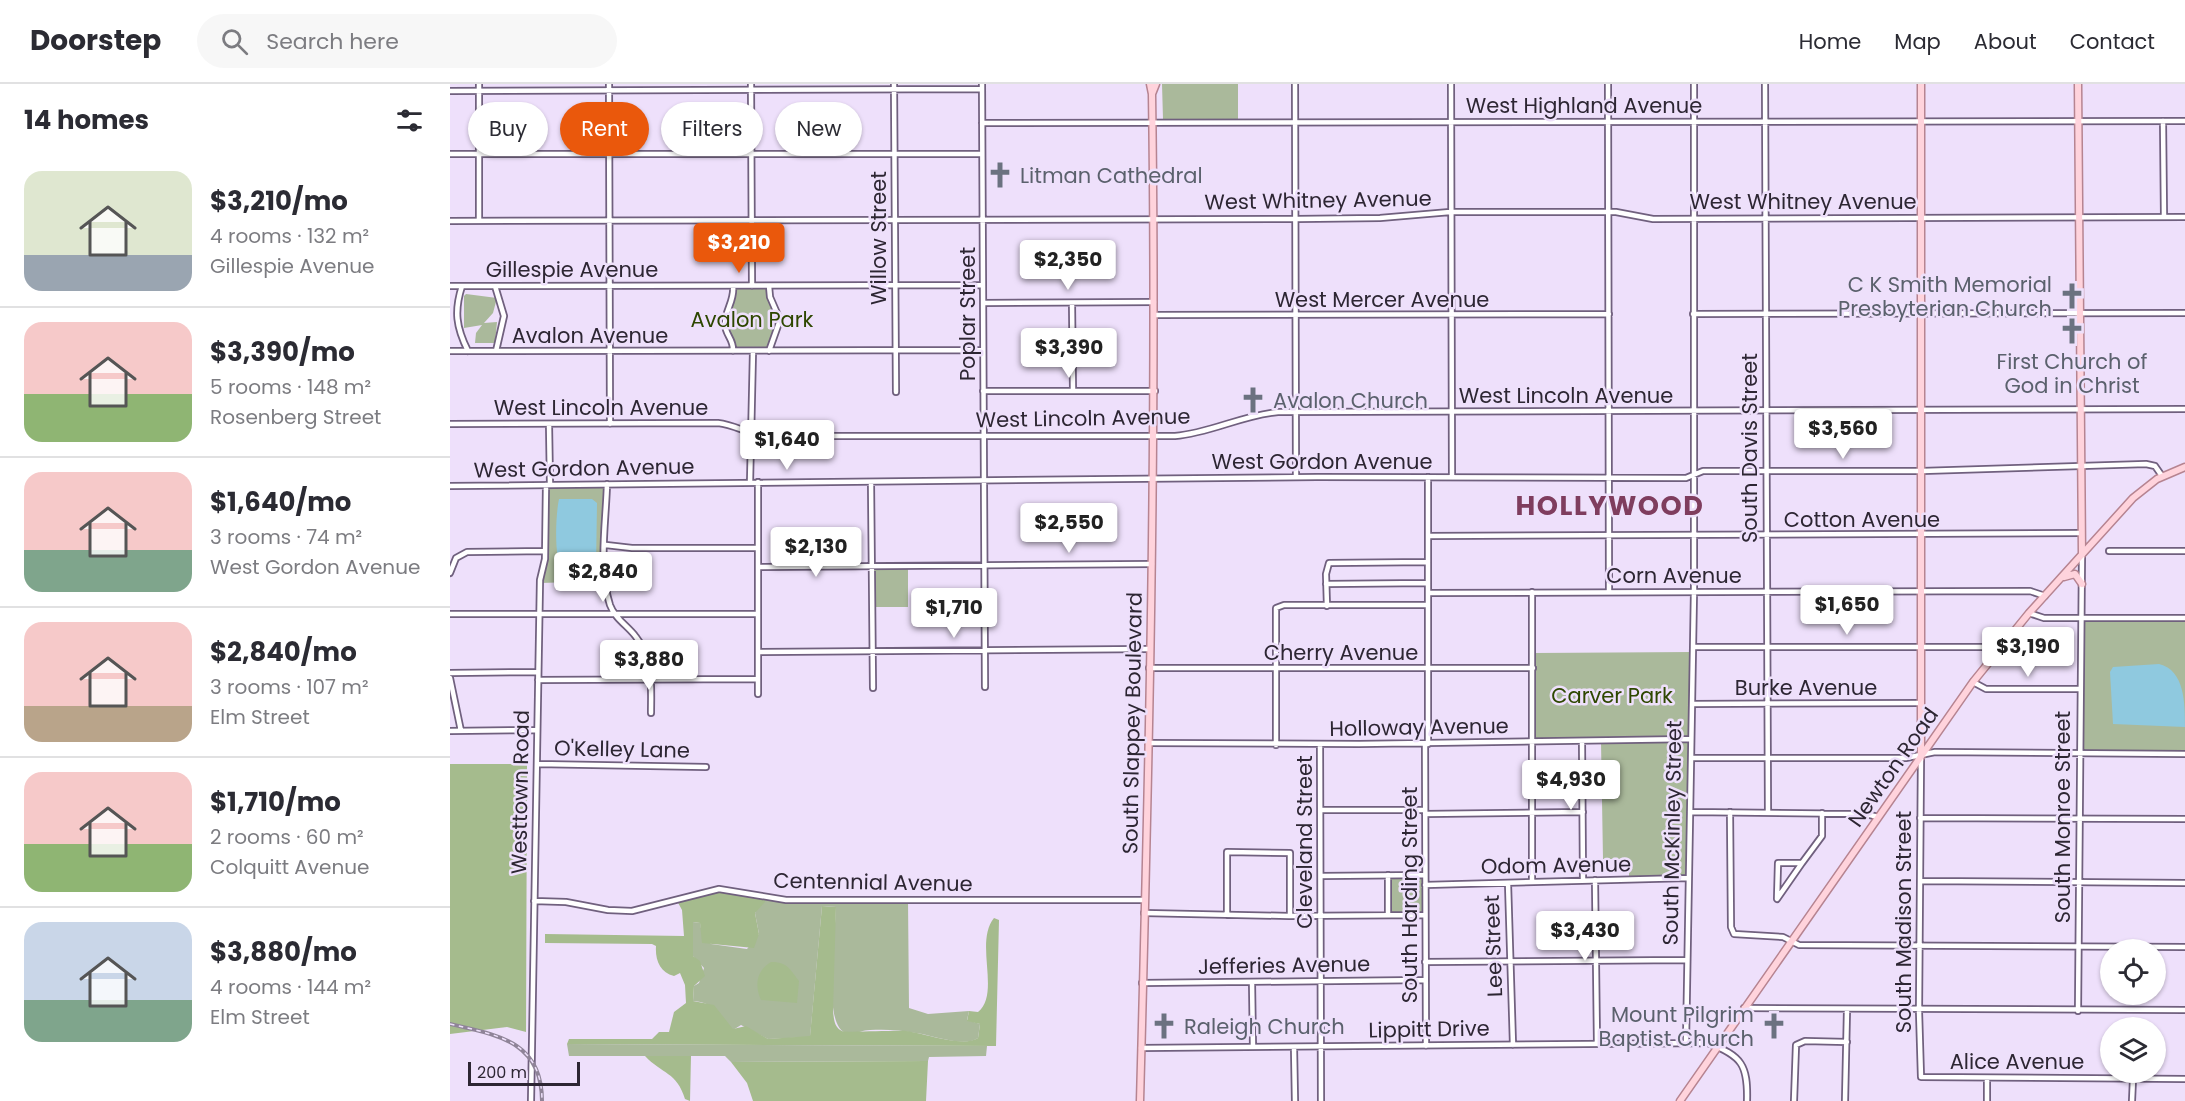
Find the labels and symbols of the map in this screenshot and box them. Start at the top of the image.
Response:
street label: West Highland Avenue [1466,91,1702,120]
church icon: Litman Cathedral [985,160,1015,190]
place label: Litman Cathedral [1020,161,1203,190]
street label: Willow Street [864,171,893,305]
street label: West Whitney Avenue [1204,184,1432,216]
street label: West Whitney Avenue [1689,187,1917,216]
pin: $3,210 [690,223,788,274]
pin: $2,350 [1019,240,1117,291]
street label: Poplar Street [953,247,982,381]
street label: Gillespie Avenue [486,255,658,284]
place label: C K Smith Memorial Presbyterian Church [1838,270,2052,323]
church icon: C K Smith Memorial Presbyterian Church [2057,281,2087,311]
street label: West Mercer Avenue [1275,285,1489,314]
park label: Avalon Park [691,305,814,334]
church icon: First Church of God in Christ [2057,316,2087,346]
street label: Avalon Avenue [512,321,668,350]
pin: $3,390 [1020,328,1118,379]
place label: First Church of God in Christ [1997,347,2148,400]
street label: South Davis Street [1735,353,1764,543]
street label: West Lincoln Avenue [1459,381,1673,410]
church icon: Avalon Church [1238,385,1268,415]
place label: Avalon Church [1273,386,1428,415]
street label: West Lincoln Avenue [494,393,708,422]
street label: West Lincoln Avenue [975,402,1191,434]
pin: $3,560 [1794,409,1892,460]
pin: $1,640 [738,420,836,471]
street label: West Gordon Avenue [1212,447,1432,476]
street label: West Gordon Avenue [473,452,695,484]
district label: HOLLYWOOD [1516,487,1704,524]
pin: $2,550 [1020,503,1118,554]
street label: Cotton Avenue [1784,505,1940,534]
pin: $2,130 [767,527,865,578]
pin: $2,840 [554,552,652,603]
street label: Corn Avenue [1606,561,1742,590]
pin: $1,650 [1798,585,1896,636]
pin: $1,710 [905,588,1003,639]
street label: South Slappey Boulevard [1115,592,1149,854]
pin: $3,190 [1979,627,2077,678]
street label: Cherry Avenue [1264,638,1418,667]
pin: $3,880 [600,640,698,691]
street label: Burke Avenue [1735,673,1877,702]
park label: Carver Park [1551,681,1673,710]
street label: Newton Road [1841,701,1945,833]
street label: Westtown Road [504,710,536,874]
street label: Holloway Avenue [1329,711,1509,743]
street label: South Monroe Street [2048,711,2077,923]
street label: South McKinley Street [1656,720,1688,946]
street label: O'Kelley Lane [554,733,690,765]
street label: Cleveland Street [1290,755,1319,929]
pin: $4,930 [1522,760,1620,811]
street label: South Harding Street [1395,787,1424,1003]
street label: South Madison Street [1889,811,1918,1033]
street label: Odom Avenue [1481,849,1631,881]
street label: Centennial Avenue [773,866,973,898]
street label: Lee Street [1477,894,1509,998]
pin: $3,430 [1536,911,1634,962]
street label: Jefferies Avenue [1198,949,1370,981]
place label: Mount Pilgrim Baptist Church [1599,1000,1754,1053]
church icon: Raleigh Church [1149,1011,1179,1041]
church icon: Mount Pilgrim Baptist Church [1759,1011,1789,1041]
place label: Raleigh Church [1184,1012,1345,1041]
street label: Lippitt Drive [1368,1013,1490,1045]
street label: Alice Avenue [1950,1047,2084,1076]
scale bar [468,1059,580,1086]

